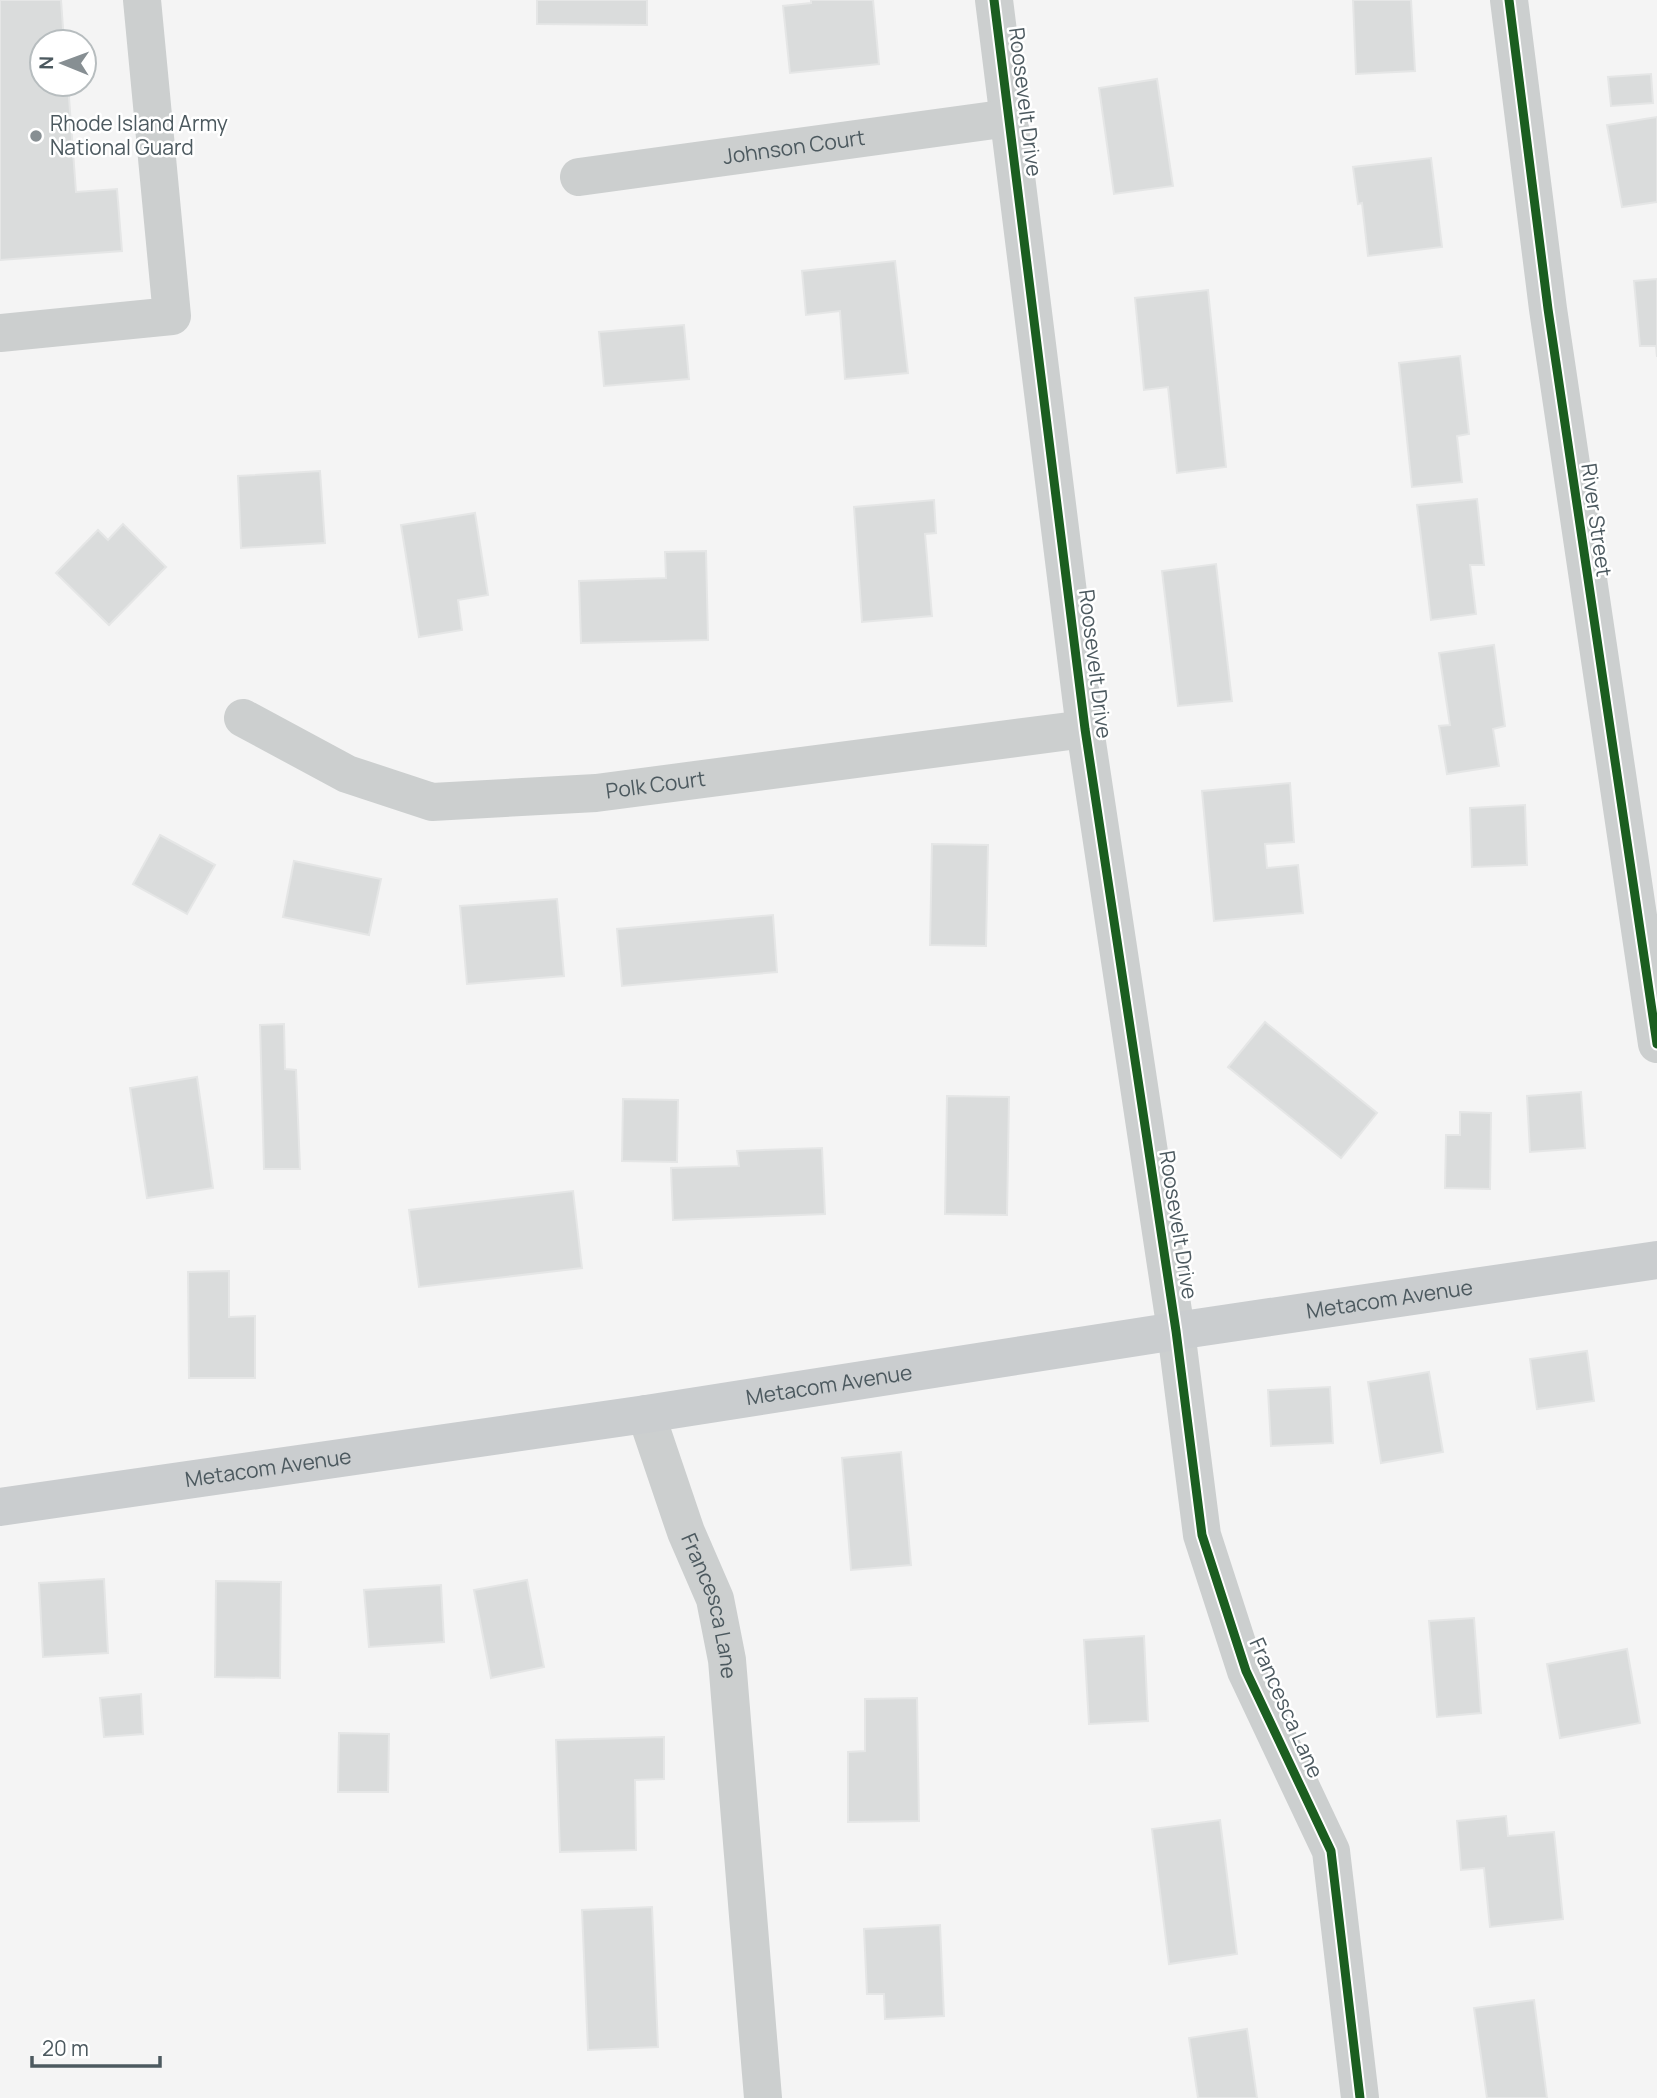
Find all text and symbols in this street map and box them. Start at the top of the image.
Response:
street label: Roosevelt Drive [1003,26,1049,178]
north arrow [28,28,98,98]
text: N [33,56,59,70]
place label: Rhode Island Army National Guard [50,109,228,161]
street label: Johnson Court [721,123,867,170]
marker: Rhode Island Army National Guard [28,128,44,144]
street label: River Street [1575,461,1619,578]
street label: Roosevelt Drive [1073,588,1119,740]
street label: Polk Court [604,764,707,805]
street label: Roosevelt Drive [1153,1149,1205,1301]
street label: Metacom Avenue [1304,1272,1474,1325]
street label: Metacom Avenue [744,1358,914,1411]
street label: Metacom Avenue [183,1442,353,1493]
street label: Francesca Lane [675,1529,743,1680]
street label: Francesca Lane [1243,1633,1330,1782]
scale bar [32,2024,159,2068]
text: 20 m [42,2034,89,2062]

